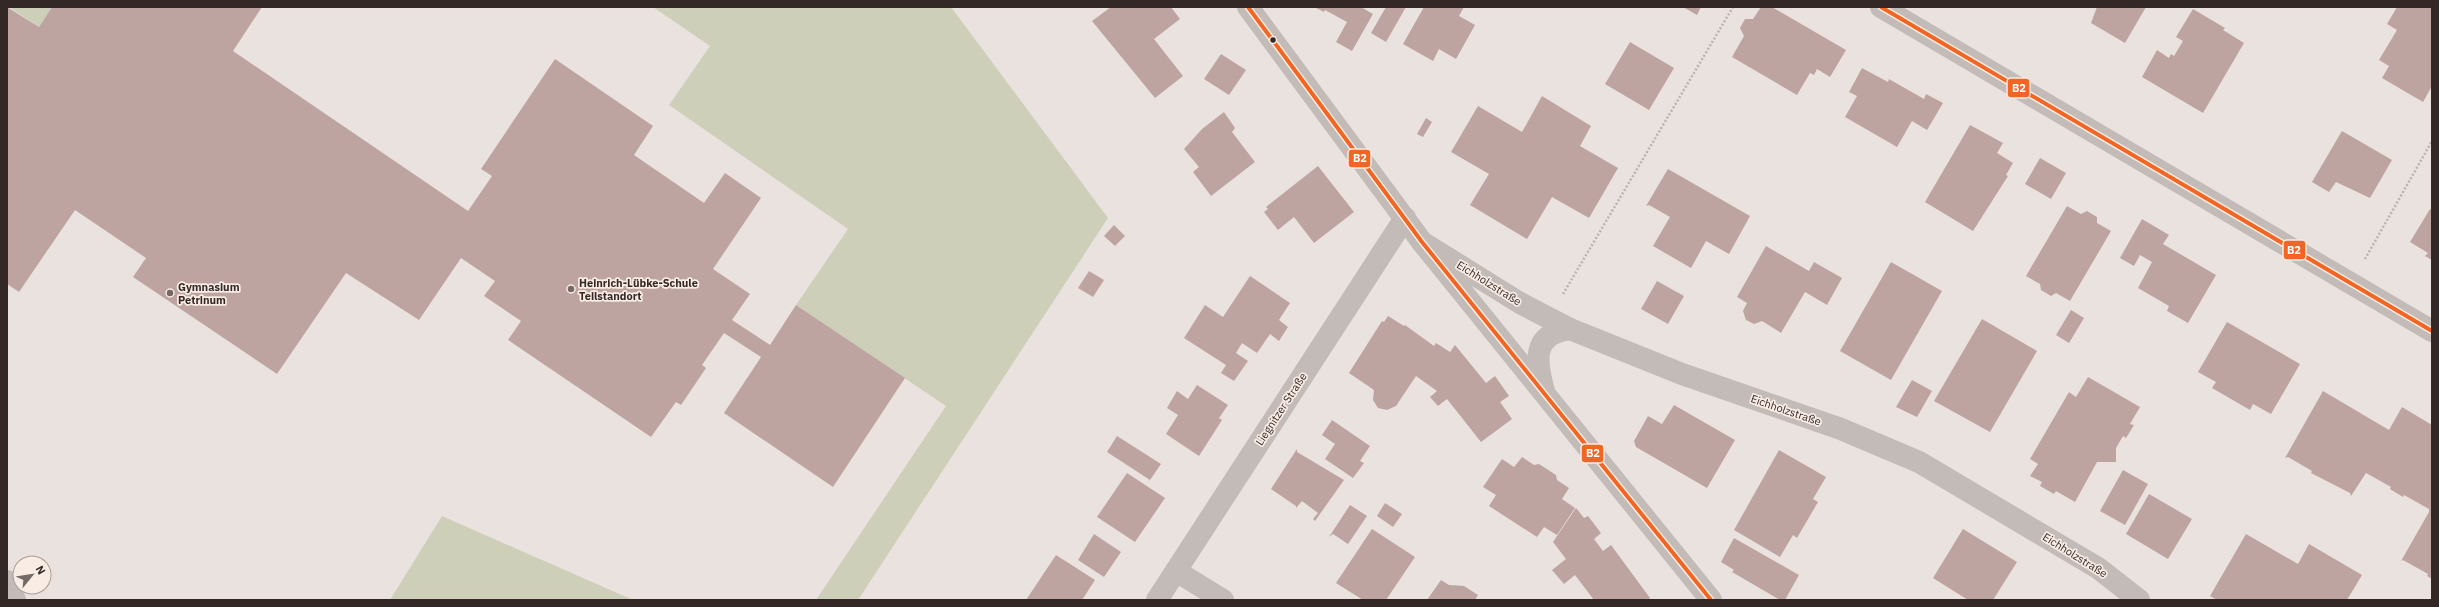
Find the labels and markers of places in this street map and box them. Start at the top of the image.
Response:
unlabelled marker [1268,35,1278,45]
place label: Heinrich-Lübke-Schule Teilstandort [579,276,698,303]
place label: Gymnasium Petrinum [178,280,240,307]
marker: Heinrich-Lübke-Schule Teilstandort [566,284,576,294]
marker: Gymnasium Petrinum [165,288,175,298]

